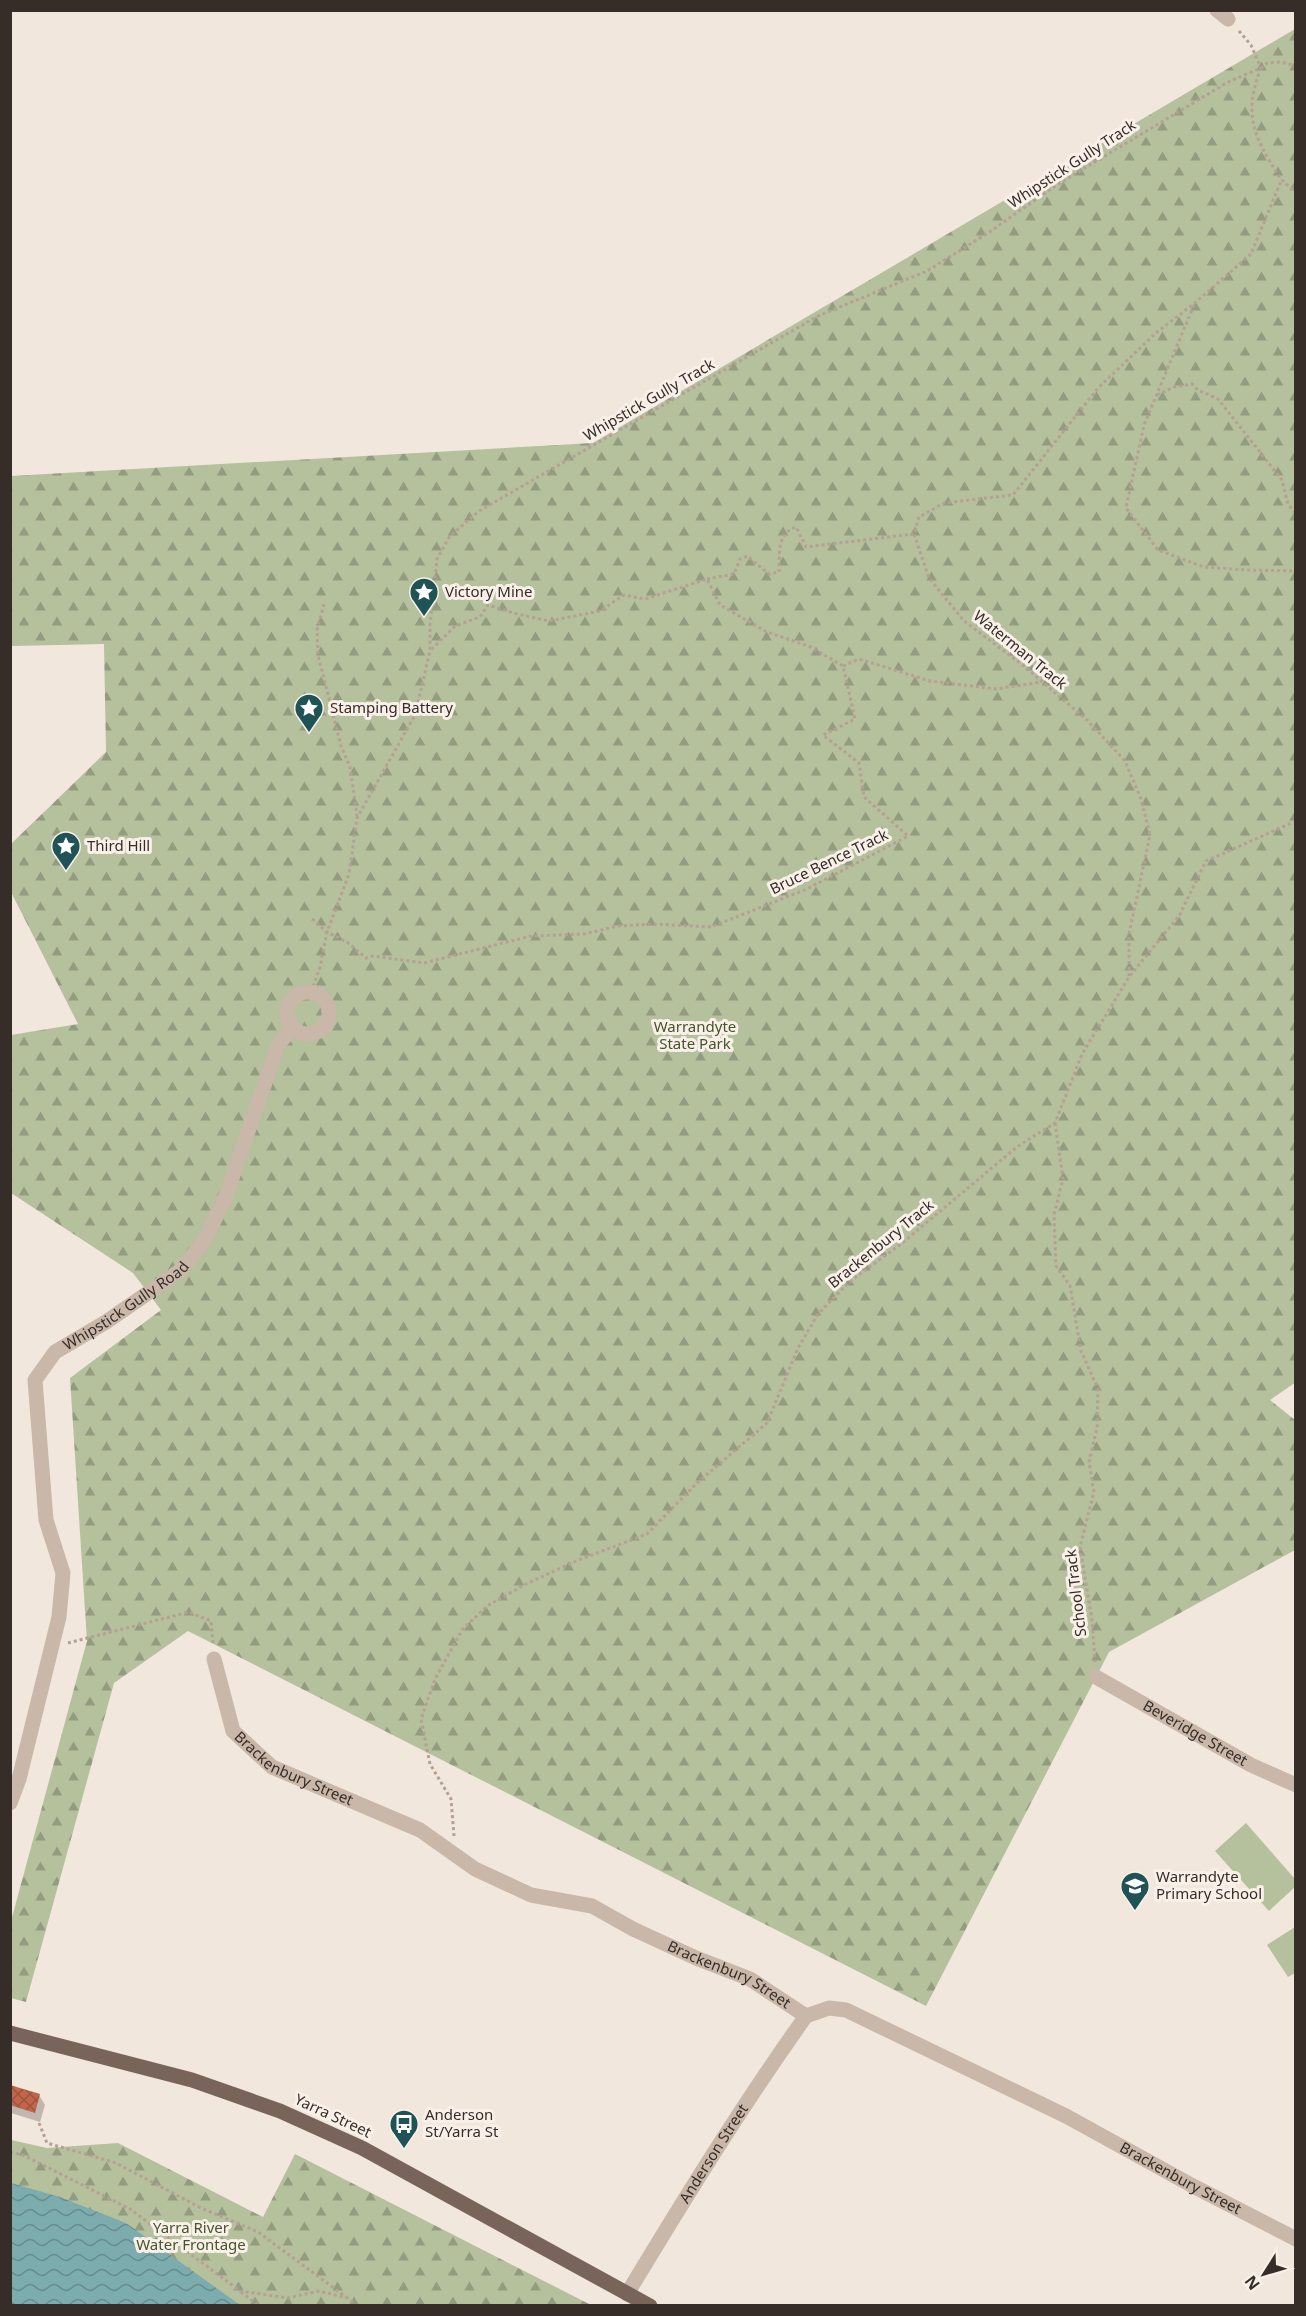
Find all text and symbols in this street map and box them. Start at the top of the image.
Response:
street label: Whipstick Gully Track [1004,114,1139,212]
street label: Whipstick Gully Track [579,353,718,445]
place icon: Victory Mine [408,576,440,618]
place label: Victory Mine [445,581,533,601]
street label: Waterman Track [970,605,1072,693]
place icon: Stamping Battery [293,692,325,734]
place label: Stamping Battery [330,697,453,717]
street label: Bruce Bence Track [766,824,891,898]
place icon: Third Hill [50,830,82,872]
place label: Third Hill [87,835,150,855]
park label: Warrandyte State Park [654,1016,736,1053]
street label: Brackenbury Track [823,1194,937,1292]
street label: Whipstick Gully Road [59,1257,193,1354]
street label: School Track [1060,1548,1090,1638]
street label: Beveridge Street [1140,1695,1252,1770]
street label: Brackenbury Street [230,1726,357,1810]
place label: Warrandyte Primary School [1156,1866,1262,1903]
school or university icon: Warrandyte Primary School [1119,1870,1151,1912]
street label: Brackenbury Street [664,1935,796,2013]
street label: Yarra Street [292,2089,376,2142]
street label: Anderson Street [674,2099,752,2207]
place label: Anderson St/Yarra St [425,2104,499,2141]
bus stop icon: Anderson St/Yarra St [388,2108,420,2150]
street label: Brackenbury Street [1117,2137,1246,2219]
park label: Yarra River Water Frontage [136,2217,246,2254]
north arrow [1234,2244,1294,2304]
text: N [1239,2271,1265,2295]

